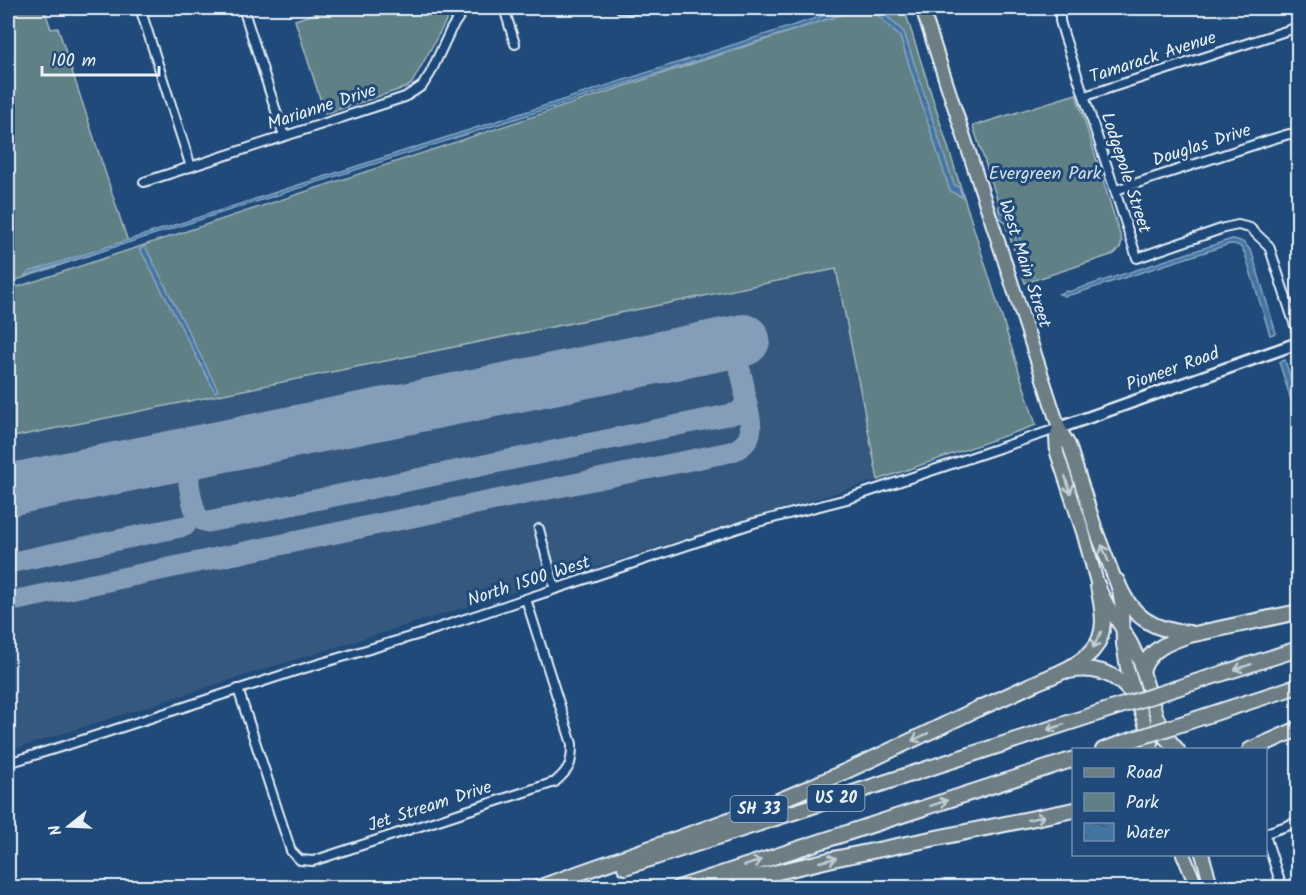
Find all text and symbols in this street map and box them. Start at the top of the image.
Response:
street label: Tamarack Avenue [1086,24,1220,92]
scale bar [42,39,159,77]
text: 100 m [51,47,96,76]
street label: Marianne Drive [264,77,380,139]
street label: Lodgepole Street [1092,109,1159,238]
street label: Douglas Drive [1149,116,1255,176]
park label: Evergreen Park [989,160,1102,189]
street label: West Main Street [990,196,1059,333]
street label: Pioneer Road [1122,339,1225,400]
one-way arrow [1063,475,1074,494]
one-way arrow [1099,545,1110,563]
street label: North 1500 West [464,548,595,615]
one-way arrow [1091,631,1103,649]
one-way arrow [1234,662,1253,673]
one-way arrow [1047,722,1066,733]
one-way arrow [912,731,930,743]
legend [1072,748,1267,856]
text: Road [1126,759,1163,788]
street label: Jet Stream Drive [364,773,496,841]
road number: US 20 [808,785,864,811]
text: Park [1126,789,1159,818]
north arrow [39,796,99,856]
road number: SH 33 [730,796,788,822]
one-way arrow [929,797,948,808]
one-way arrow [1026,812,1046,823]
text: Water [1126,819,1171,848]
text: N [43,822,70,839]
one-way arrow [818,854,837,865]
one-way arrow [743,857,762,868]

